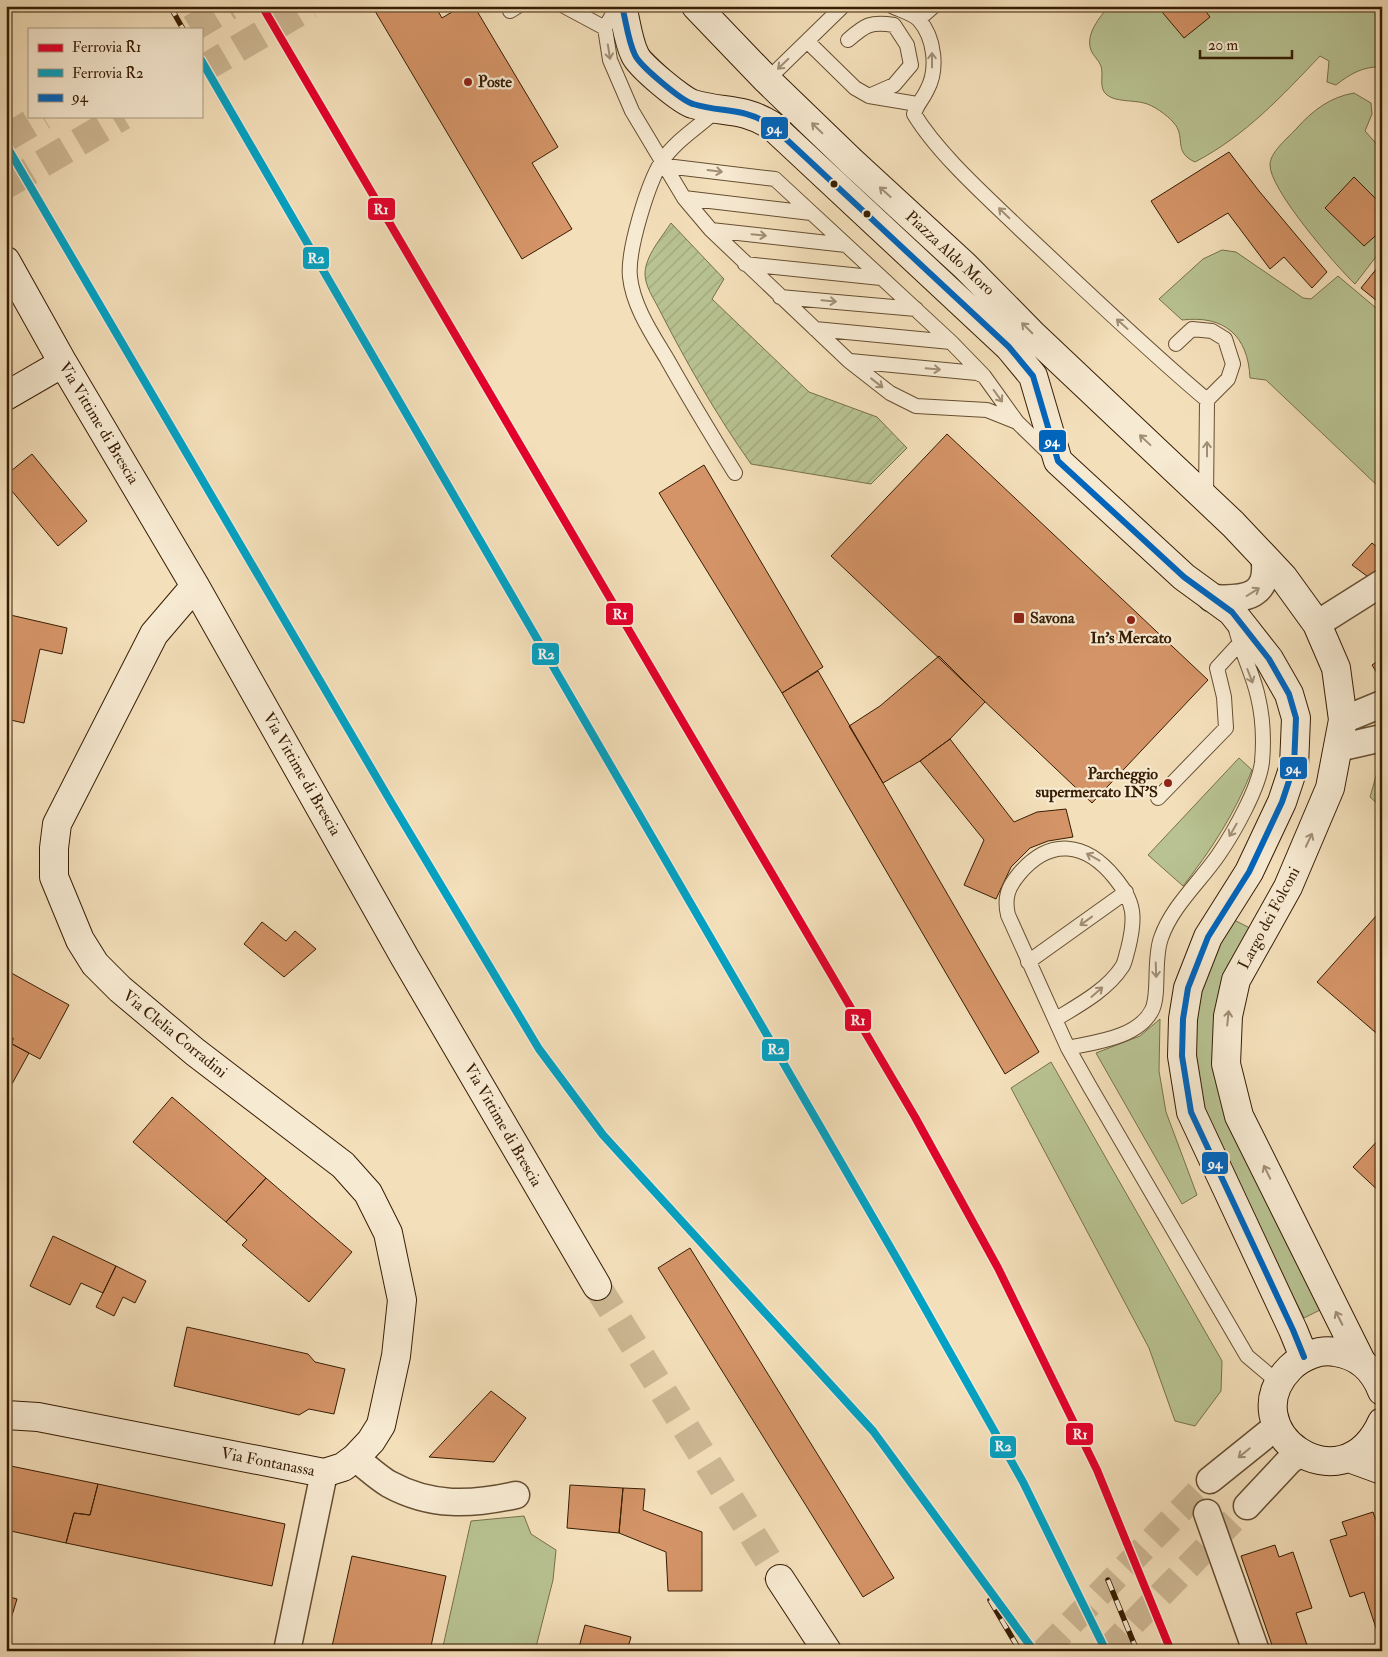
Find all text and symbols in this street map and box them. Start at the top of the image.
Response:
legend [28,28,202,118]
scale bar [1200,28,1293,60]
text: 20 m [1208,36,1238,55]
text: Ferrovia R1 [72,38,141,57]
one-way arrow [604,43,614,59]
one-way arrow [927,52,937,68]
one-way arrow [777,58,789,70]
text: Ferrovia R2 [72,64,144,83]
place label: Poste [478,72,512,92]
marker: Poste [462,76,474,88]
text: 94 [71,88,89,107]
line badge: 94 [760,116,789,140]
text: 94 [765,120,783,137]
one-way arrow [810,122,823,134]
one-way arrow [707,166,723,176]
unlabelled marker [829,179,839,189]
one-way arrow [878,186,891,198]
line badge: R1 [367,197,396,221]
text: R1 [373,201,389,218]
street label: Piazza Aldo Moro [901,206,999,300]
one-way arrow [997,207,1010,219]
unlabelled marker [862,209,872,219]
one-way arrow [751,230,767,240]
line badge: R2 [302,246,330,270]
text: R2 [307,250,325,267]
one-way arrow [820,296,836,306]
one-way arrow [1116,319,1129,330]
one-way arrow [1021,322,1033,335]
street label: Via Vittime di Brescia [55,358,144,488]
one-way arrow [924,364,940,374]
one-way arrow [870,378,883,389]
one-way arrow [993,389,1004,402]
line badge: 94 [1038,429,1067,453]
text: 94 [1043,433,1061,450]
one-way arrow [1139,434,1152,446]
one-way arrow [1202,441,1211,457]
one-way arrow [1245,587,1259,597]
line badge: R1 [605,602,634,626]
text: R1 [612,606,628,623]
place label: Savona [1030,608,1075,628]
marker: Savona [1012,611,1026,625]
marker: In's Mercato [1125,614,1137,626]
place label: In's Mercato [1090,628,1172,648]
line badge: R2 [531,642,560,666]
text: R2 [537,646,555,663]
one-way arrow [1247,668,1256,683]
street label: Via Vittime di Brescia [259,709,346,840]
line badge: 94 [1279,756,1308,780]
text: 94 [1284,760,1302,777]
place label: Parcheggio supermercato IN'S [1036,764,1158,803]
marker: Parcheggio supermercato IN'S [1162,777,1174,789]
one-way arrow [1227,823,1237,837]
one-way arrow [1305,833,1315,848]
one-way arrow [1086,851,1100,861]
street label: Largo dei Folconi [1234,863,1304,973]
one-way arrow [1079,916,1093,926]
one-way arrow [1151,961,1160,977]
street label: Via Clelia Corradini [119,986,231,1082]
one-way arrow [1090,986,1103,998]
line badge: R1 [844,1008,872,1032]
one-way arrow [1223,1011,1233,1027]
text: R1 [850,1012,866,1029]
line badge: R2 [761,1038,790,1062]
text: R2 [767,1041,785,1058]
street label: Via Vittime di Brescia [460,1060,547,1191]
line badge: 94 [1201,1151,1229,1175]
text: 94 [1206,1155,1224,1172]
one-way arrow [1262,1165,1272,1180]
one-way arrow [1334,1311,1343,1326]
line badge: R1 [1065,1422,1094,1446]
text: R1 [1072,1426,1088,1443]
line badge: R2 [989,1435,1017,1459]
text: R2 [994,1438,1012,1455]
street label: Via Fontanassa [219,1443,317,1481]
one-way arrow [1237,1447,1250,1458]

